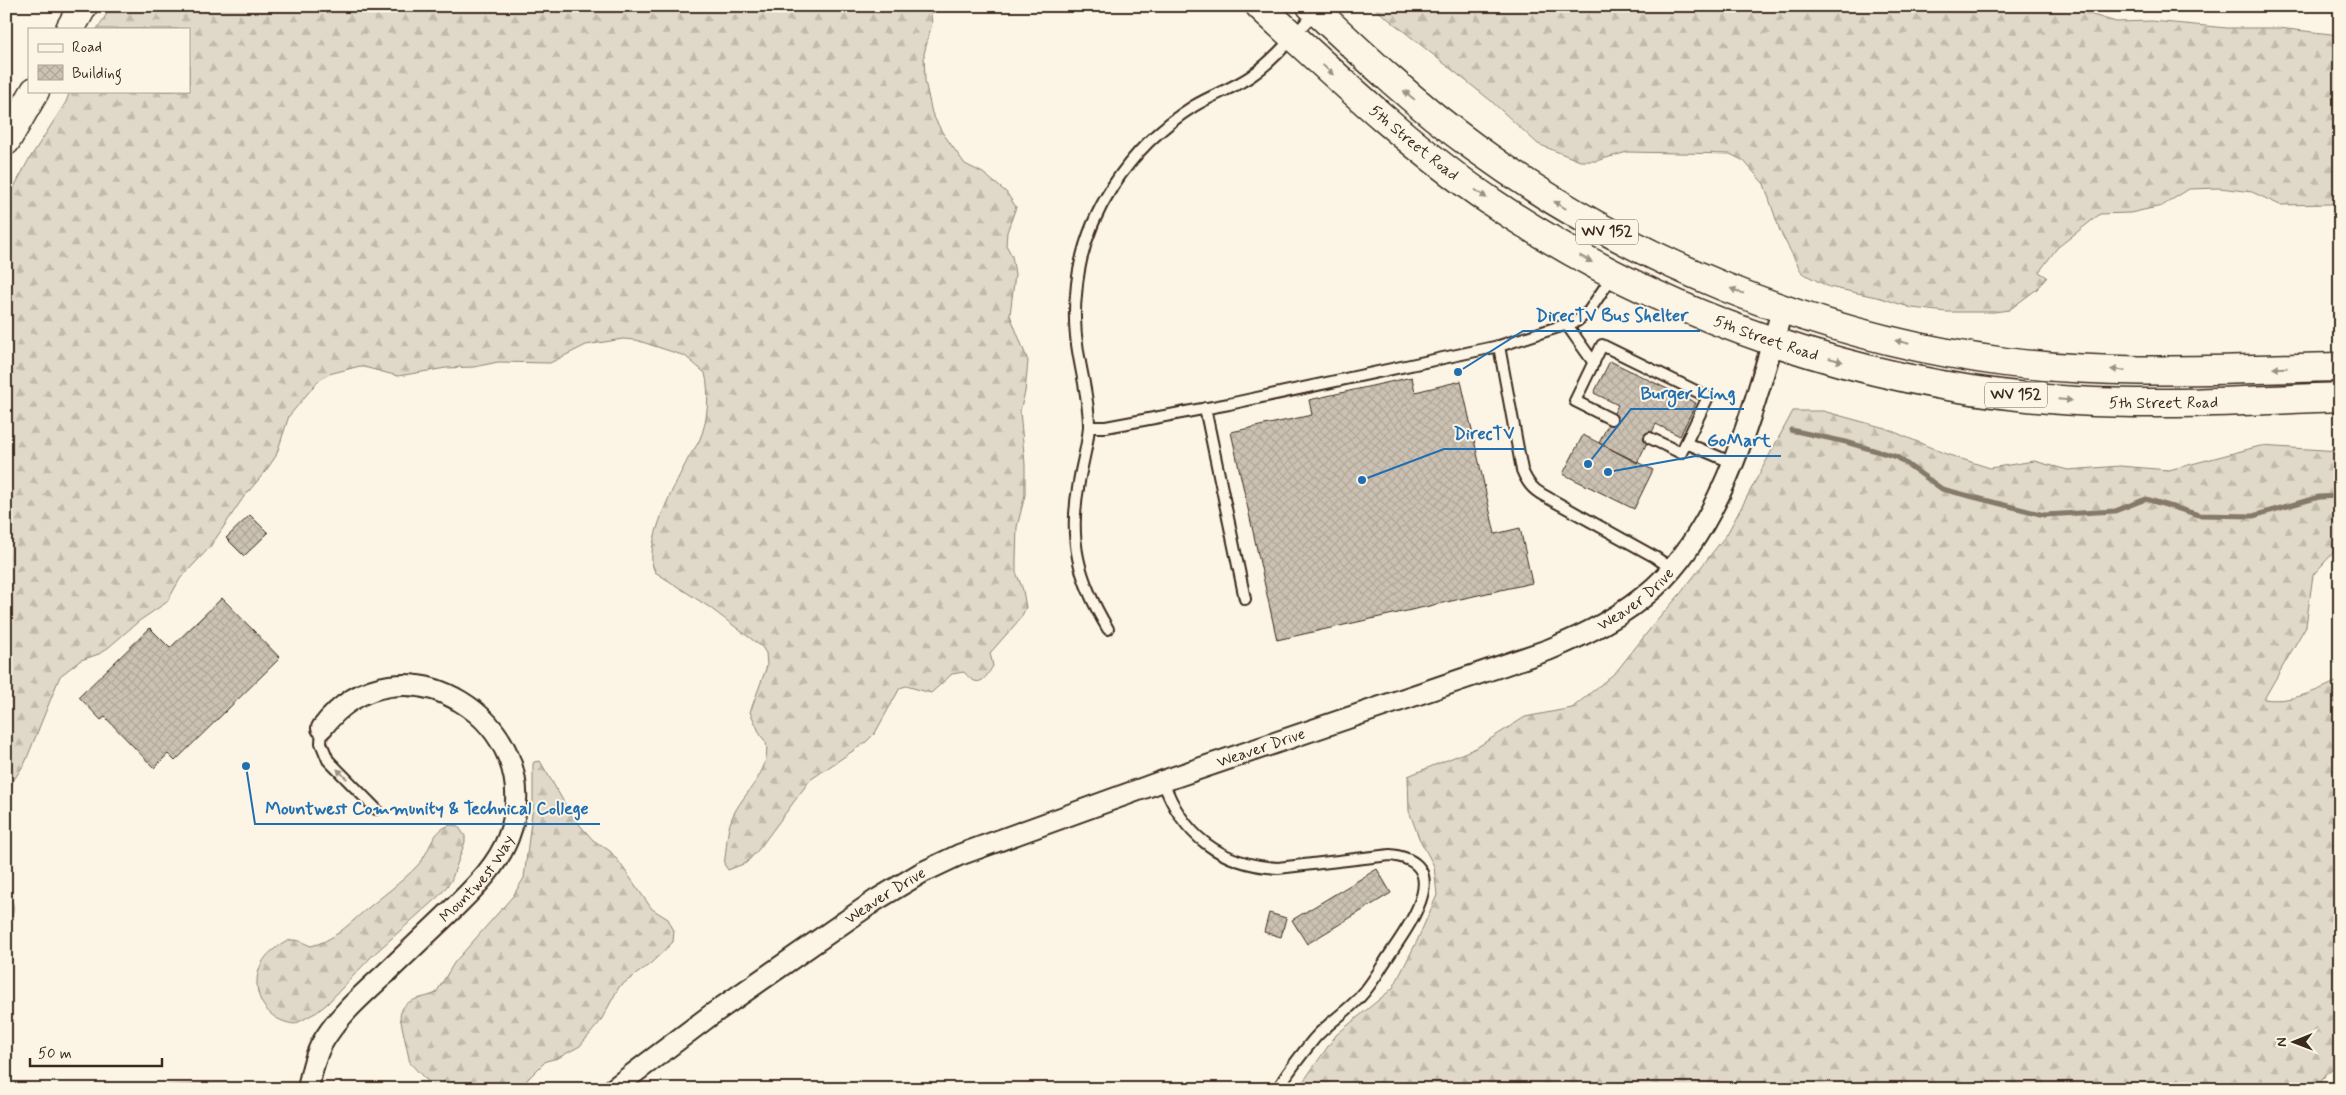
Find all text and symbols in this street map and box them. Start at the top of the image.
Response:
legend [28,28,190,92]
text: Road [72,38,102,58]
text: Building [72,64,122,85]
one-way arrow [1322,64,1334,76]
one-way arrow [1403,89,1416,100]
street label: 5th Street Road [1365,100,1463,185]
one-way arrow [1474,189,1488,199]
one-way arrow [1554,200,1567,209]
road number: WV 152 [1576,220,1638,244]
one-way arrow [1579,255,1594,263]
one-way arrow [1730,287,1745,294]
callout: DirecTV Bus Shelter [1523,298,1700,331]
text: DirecTV Bus Shelter [1536,304,1689,328]
street label: 5th Street Road [1711,310,1821,366]
one-way arrow [1895,338,1910,346]
one-way arrow [1829,356,1844,364]
one-way arrow [2272,364,2288,372]
one-way arrow [2110,365,2126,373]
callout: Burger King [1631,376,1744,409]
text: Burger King [1640,382,1736,408]
road number: WV 152 [1985,382,2047,408]
street label: 5th Street Road [2109,392,2219,414]
one-way arrow [2057,396,2073,404]
callout: DirecTV [1444,416,1525,449]
text: DirecTV [1453,422,1515,446]
callout: GoMart [1696,423,1781,456]
text: GoMart [1707,429,1771,453]
street label: Weaver Drive [1593,563,1679,636]
street label: Weaver Drive [1214,723,1308,772]
one-way arrow [336,768,348,780]
callout: Mountwest Community & Technical College [255,791,600,824]
text: Mountwest Community & Technical College [265,797,589,821]
street label: Mountwest Way [435,832,519,927]
street label: Weaver Drive [841,862,929,929]
north arrow [2268,1018,2318,1068]
scale bar [30,1035,162,1067]
text: N [2273,1037,2291,1047]
text: 50 m [38,1044,72,1064]

